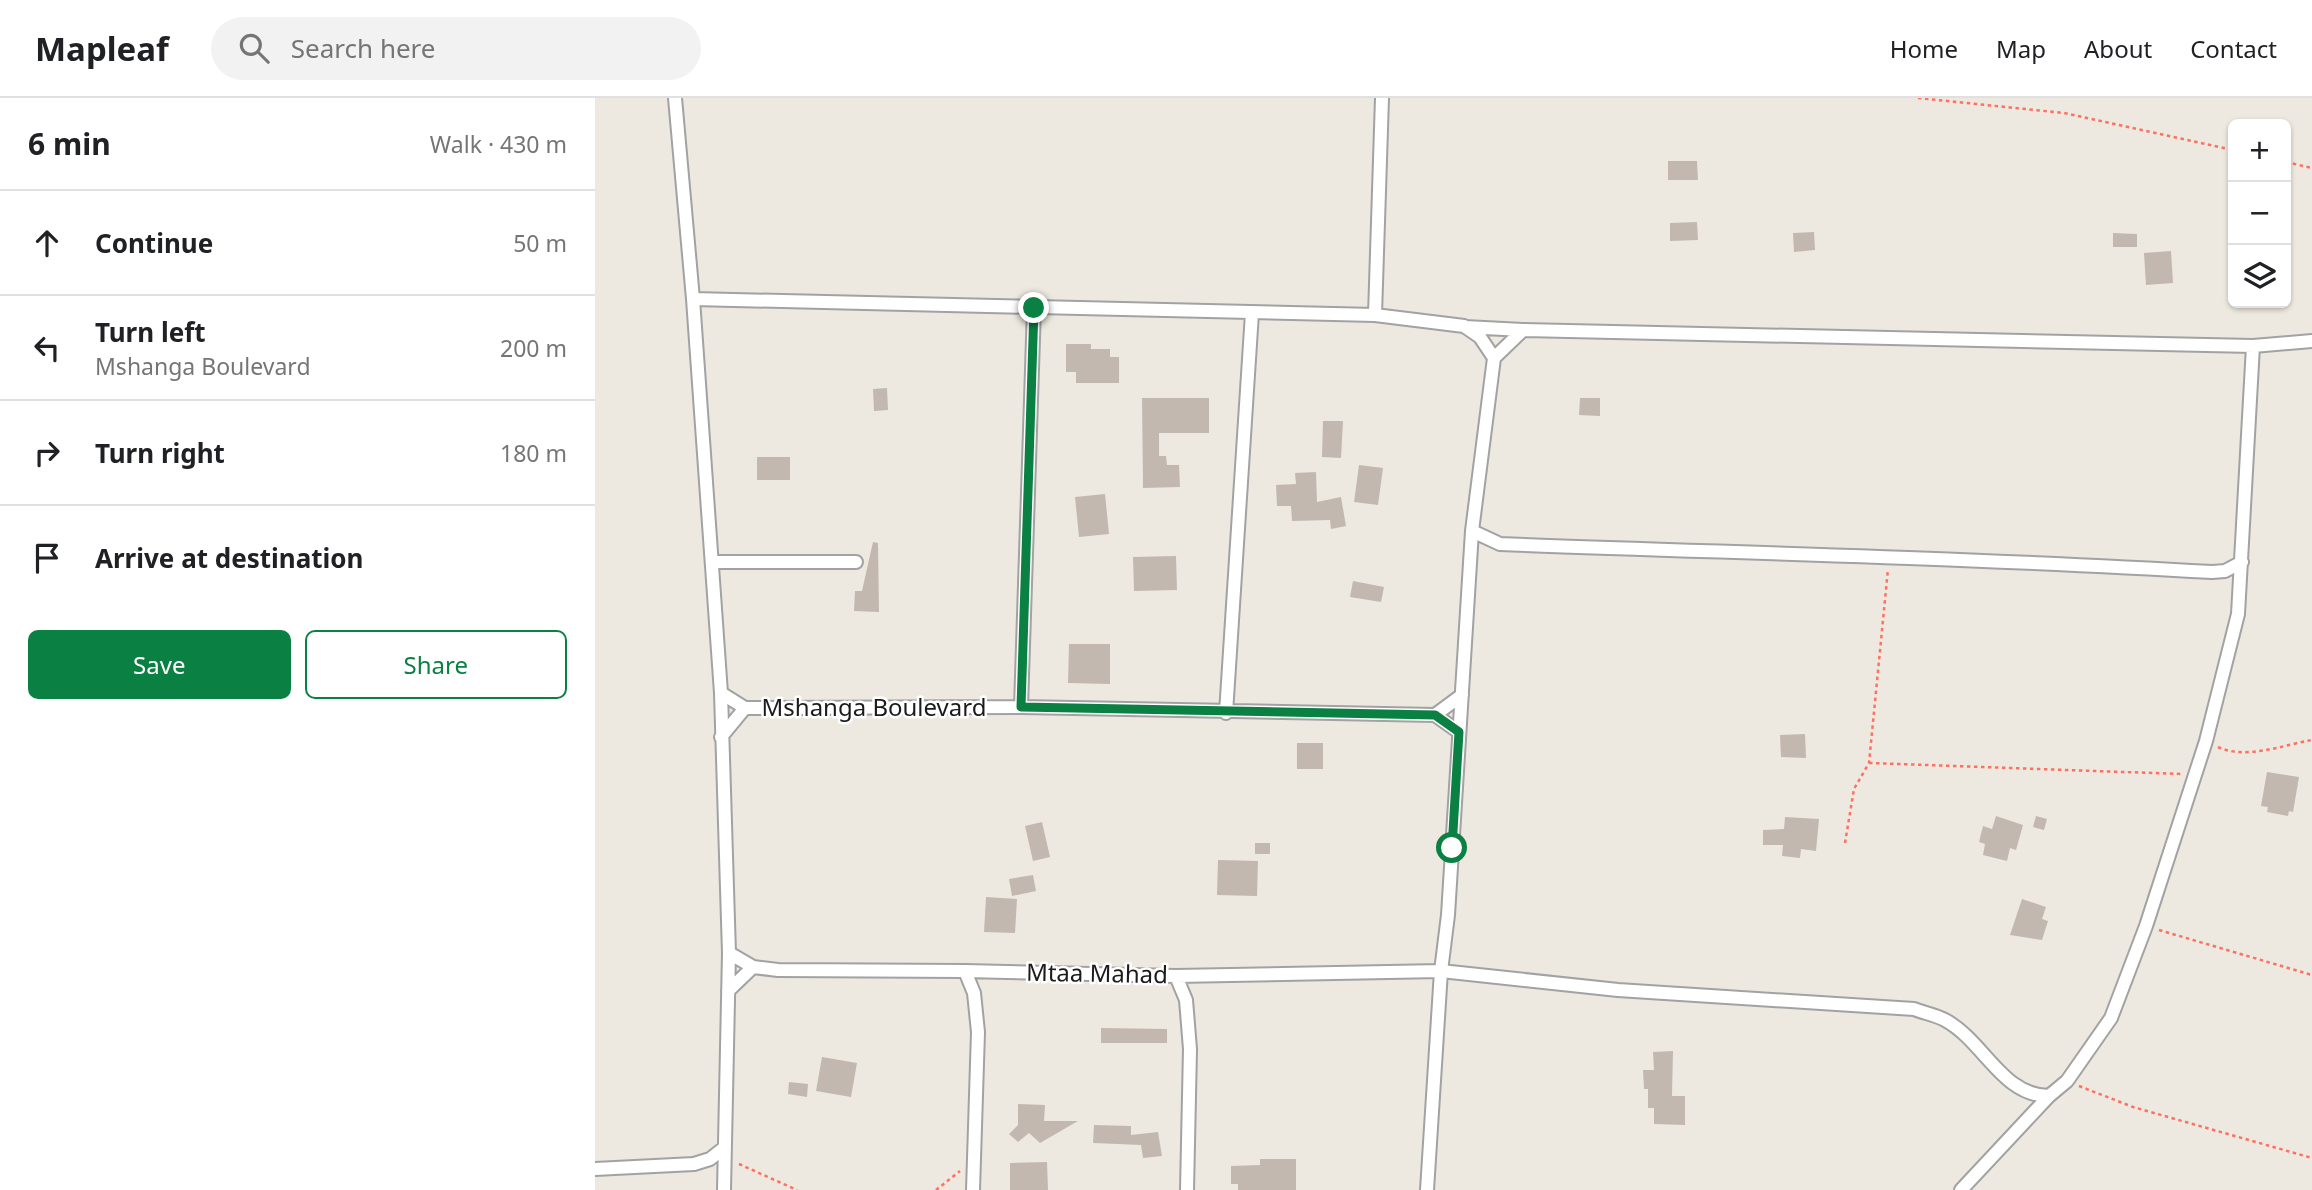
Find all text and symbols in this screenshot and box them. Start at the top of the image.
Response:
search box [211,17,701,80]
text: Mapleaf [35,26,169,71]
icon: search [235,29,273,67]
text: Search here [291,30,436,66]
text: Home [1890,32,1958,65]
text: Map [1996,32,2046,65]
text: About [2084,32,2152,65]
text: Contact [2190,32,2277,65]
map controls [2228,119,2291,308]
button: + [2228,119,2291,182]
text: 6 min [28,123,111,164]
text: Walk · 430 m [430,128,567,160]
button: − [2228,182,2291,245]
icon: ahead [28,224,66,262]
text: Continue [95,225,213,261]
text: 50 m [513,227,567,259]
button: layers [2228,245,2291,308]
route end [1018,292,1049,323]
text: Turn left [95,314,206,350]
icon: left [28,329,66,367]
text: 200 m [500,332,567,364]
text: Mshanga Boulevard [95,350,311,382]
icon: right [28,434,66,472]
text: Turn right [95,435,225,471]
text: 180 m [500,437,567,469]
icon: arrive [28,539,66,577]
text: Arrive at destination [95,540,364,576]
button: Save [28,630,291,699]
button: Share [305,630,567,699]
street label: Mshanga Boulevard [762,690,986,723]
route start [1436,832,1467,863]
street label: Mtaa Mahad [1026,955,1168,990]

